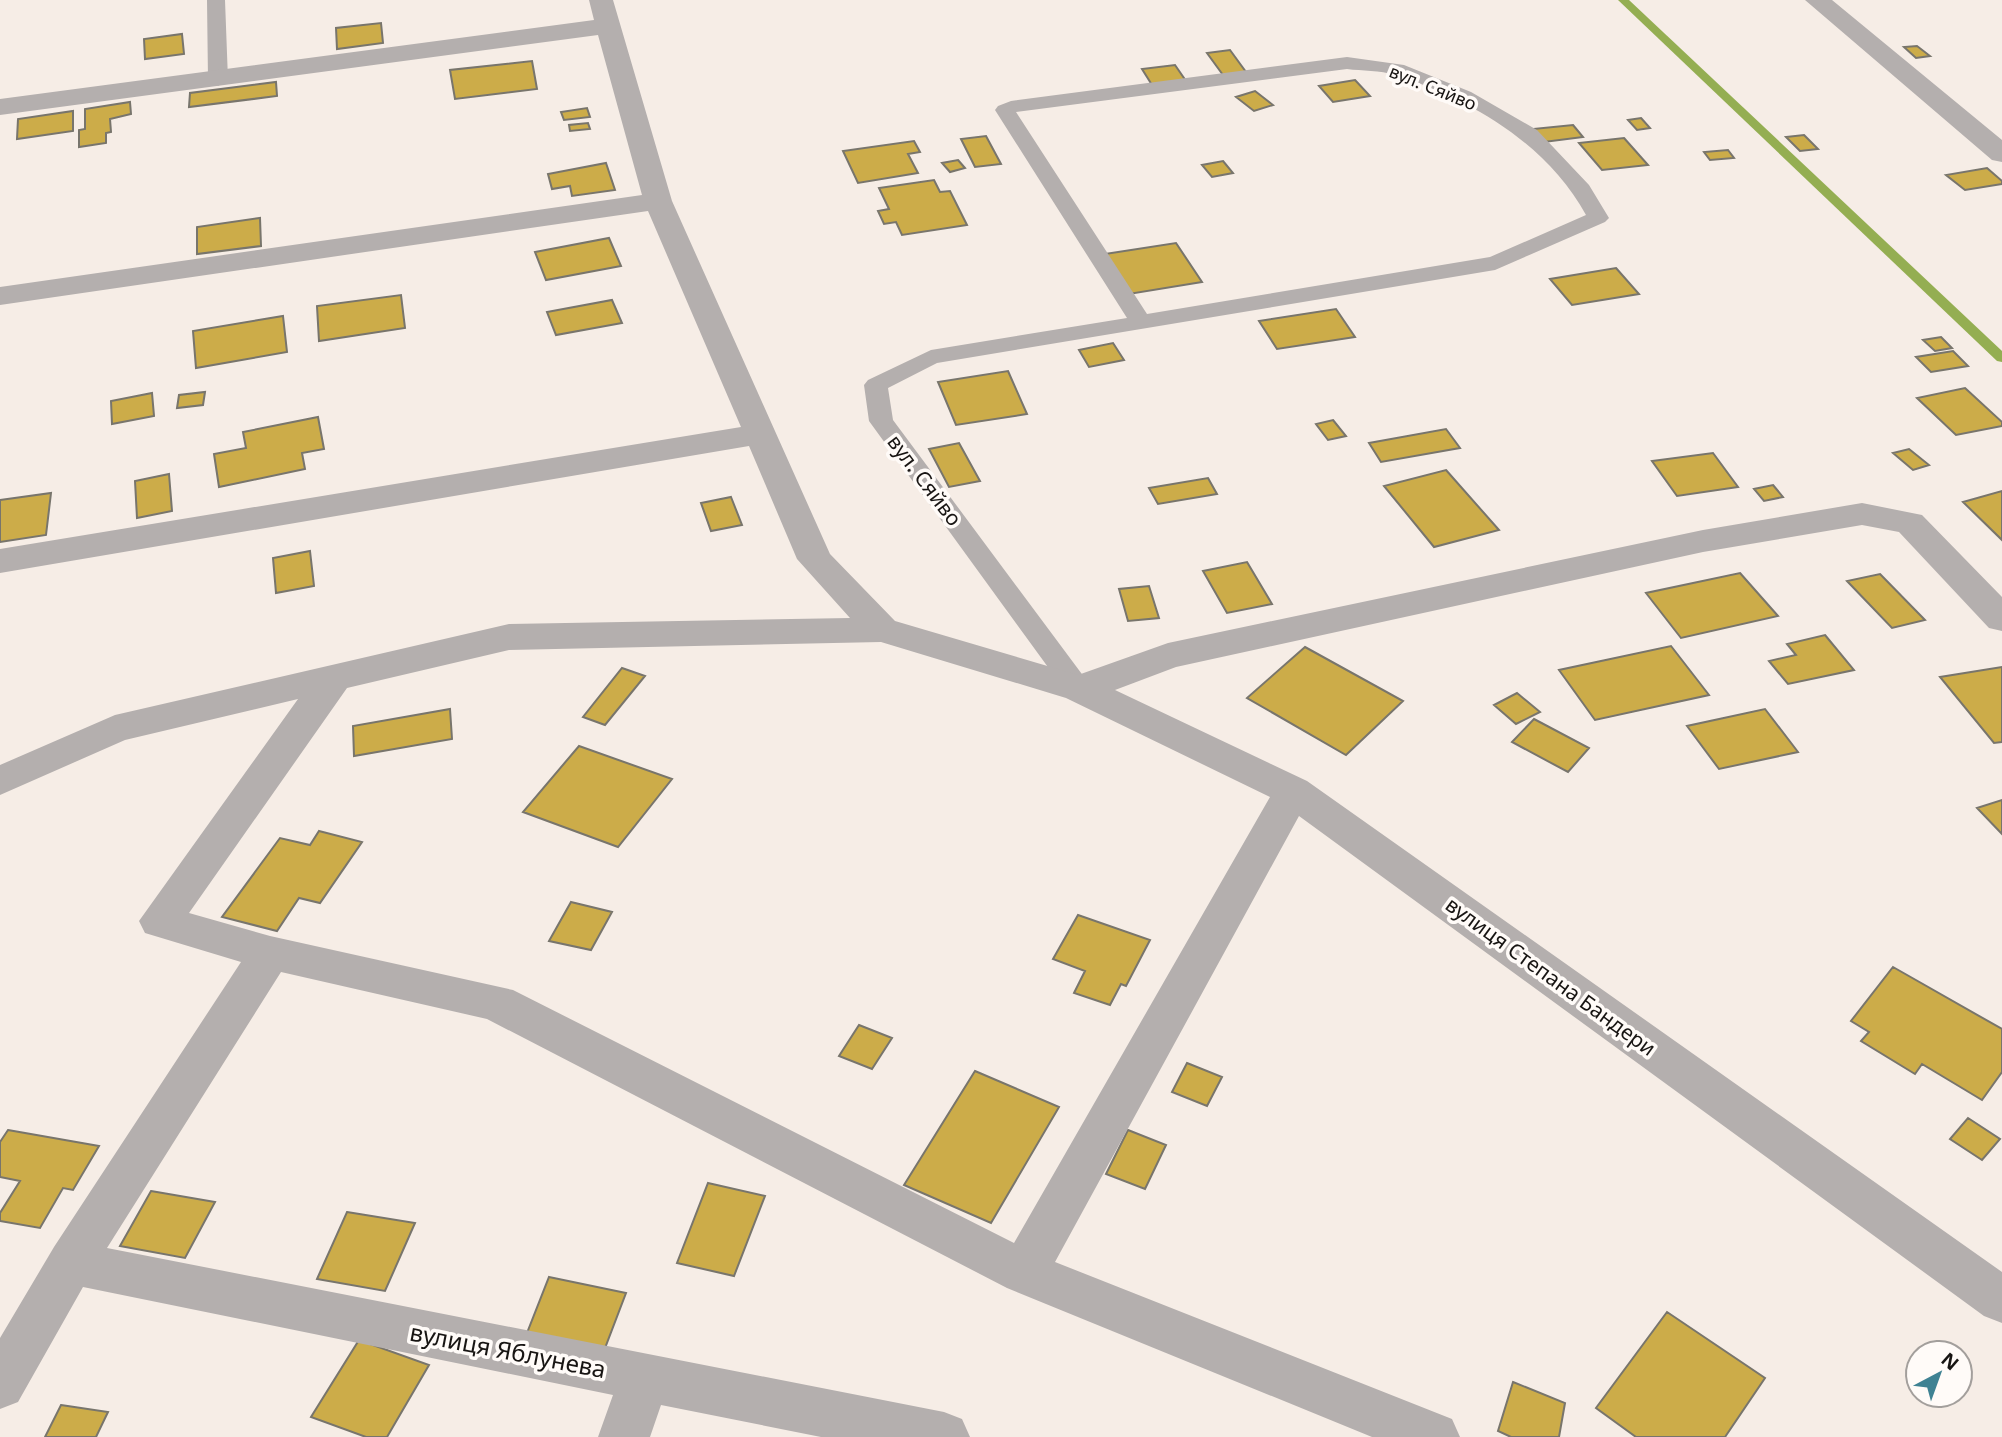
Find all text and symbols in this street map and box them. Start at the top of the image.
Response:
street label: вул. Сяйво [1386,59,1480,115]
street label: вул. Сяйво [881,429,969,531]
street label: вулиця Степана Бандери [1440,890,1662,1062]
street label: вулиця Яблунева [407,1315,609,1385]
north arrow [1904,1339,1974,1409]
text: N [1936,1346,1965,1376]

